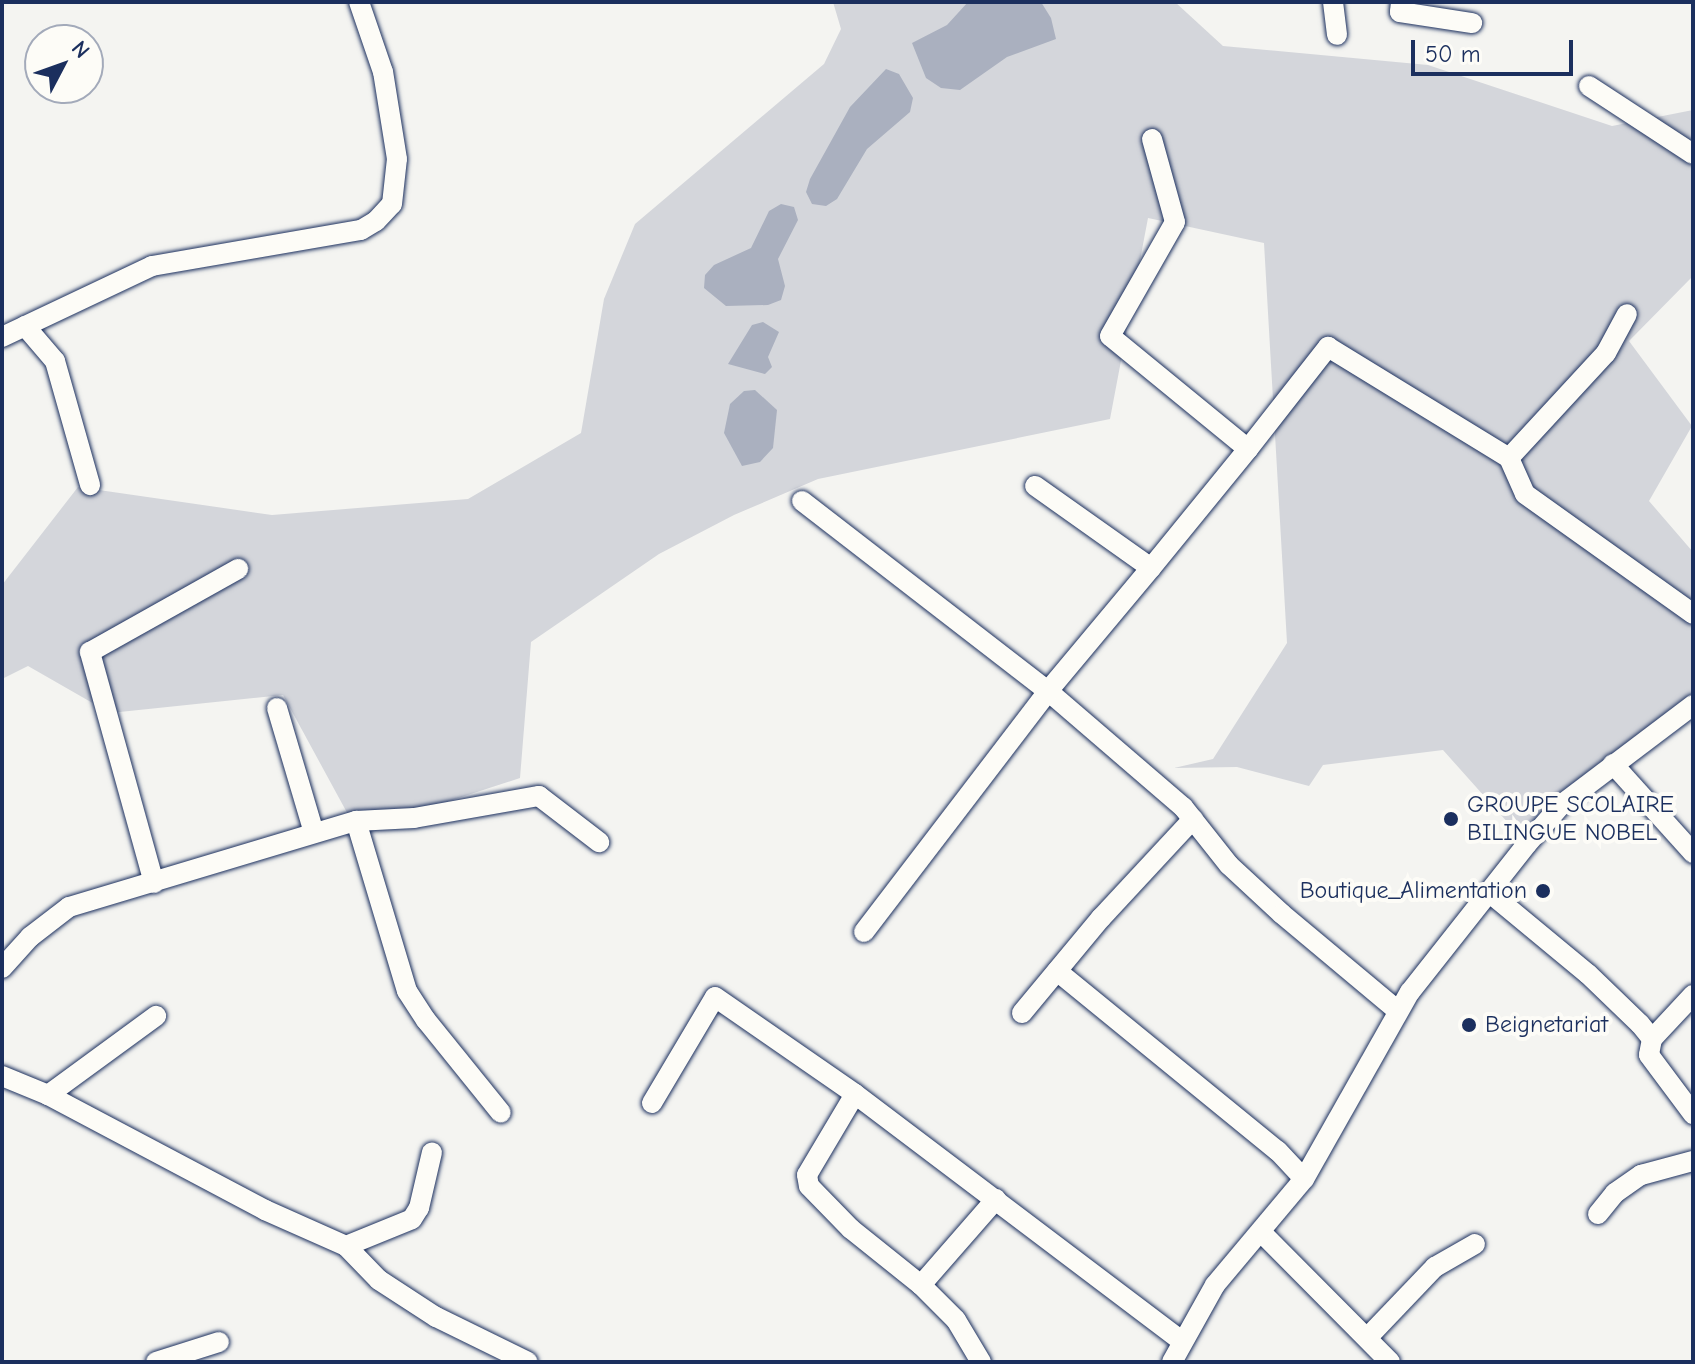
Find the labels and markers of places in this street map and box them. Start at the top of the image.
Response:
place label: GROUPE SCOLAIRE BILINGUE NOBEL [1467,791,1674,847]
marker: GROUPE SCOLAIRE BILINGUE NOBEL [1442,810,1460,828]
place label: Boutique_Alimentation [1300,877,1527,905]
marker: Boutique_Alimentation [1534,882,1552,900]
place label: Beignetariat [1485,1011,1608,1039]
marker: Beignetariat [1460,1016,1478,1034]

